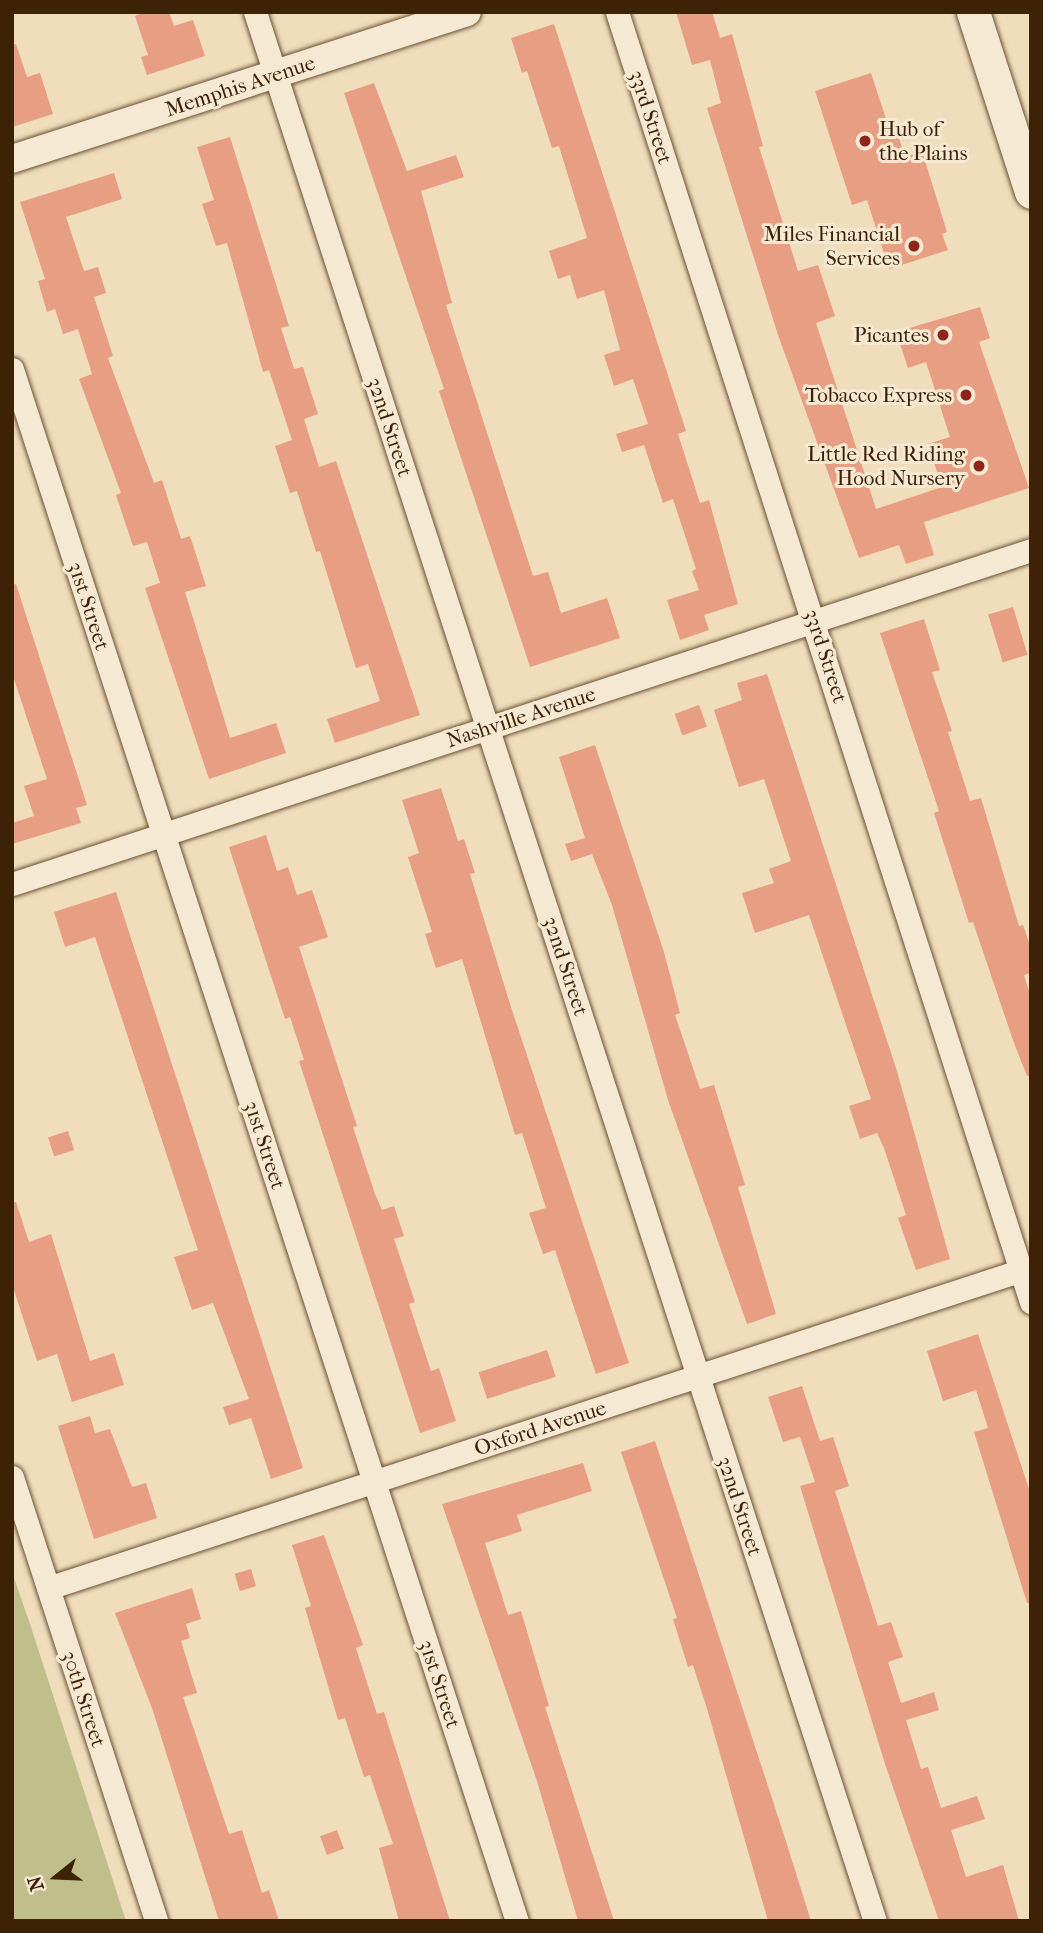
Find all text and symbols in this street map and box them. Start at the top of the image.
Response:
street label: Memphis Avenue [162,50,318,122]
street label: 33rd Street [624,67,678,167]
place label: Hub of the Plains [879,116,967,166]
marker: Hub of the Plains [857,133,873,149]
place label: Miles Financial Services [764,221,900,271]
marker: Miles Financial Services [906,238,922,254]
place label: Picantes [854,322,929,348]
marker: Picantes [935,327,951,343]
street label: 32nd Street [362,374,418,480]
place label: Tobacco Express [805,382,952,408]
marker: Tobacco Express [958,387,974,403]
place label: Little Red Riding Hood Nursery [807,441,965,491]
marker: Little Red Riding Hood Nursery [971,458,987,474]
street label: 31st Street [63,559,115,653]
street label: 33rd Street [799,606,853,706]
street label: Nashville Avenue [443,681,599,753]
street label: 32nd Street [538,913,594,1019]
street label: 31st Street [239,1098,291,1192]
street label: Oxford Avenue [471,1395,609,1461]
street label: 32nd Street [712,1453,768,1559]
street label: 31st Street [414,1637,466,1731]
street label: 30th Street [57,1648,111,1750]
north arrow [21,1842,91,1912]
text: N [23,1873,49,1894]

